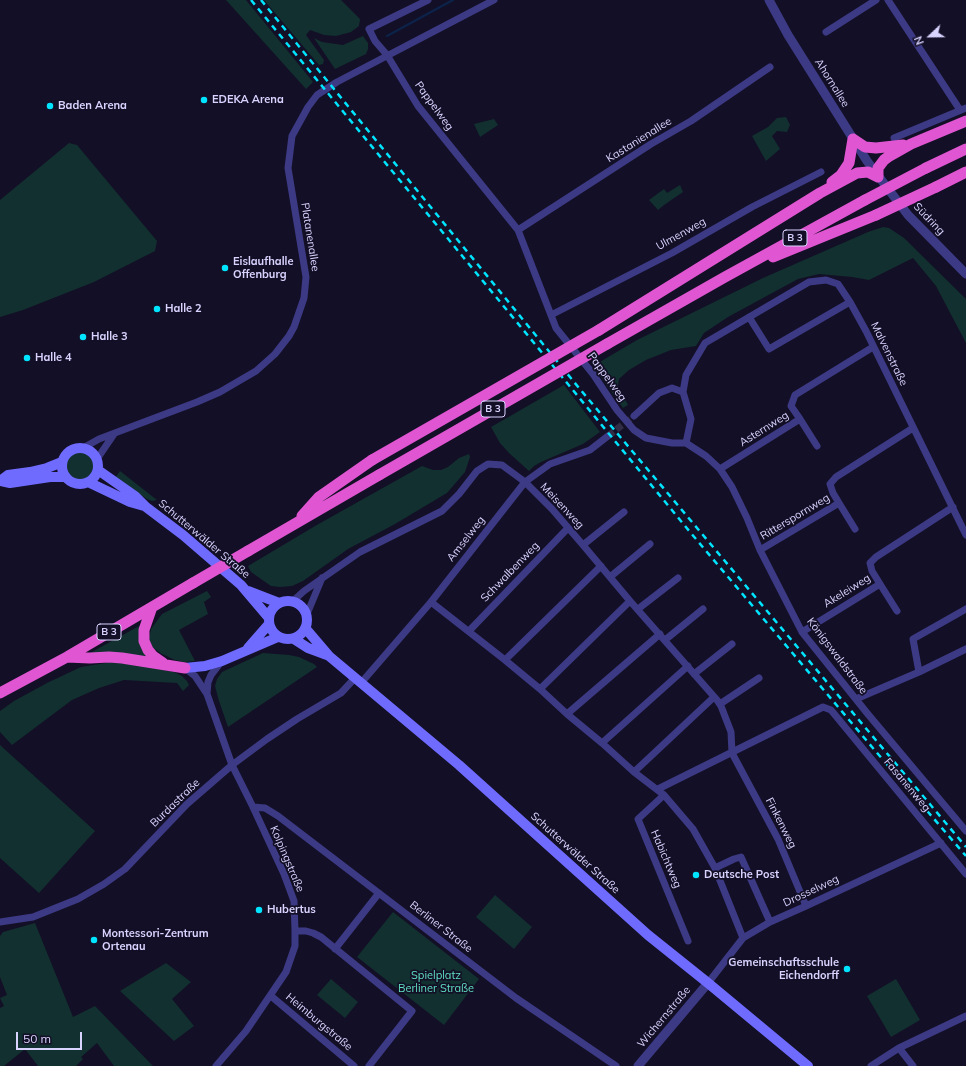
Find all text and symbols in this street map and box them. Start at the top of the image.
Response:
north arrow [910,16,950,56]
text: N [911,34,927,47]
street label: Ahornallee [812,56,852,110]
street label: Pappelweg [412,79,456,133]
place label: EDEKA Arena [212,93,284,107]
marker: EDEKA Arena [199,95,209,105]
place label: Baden Arena [58,99,127,113]
marker: Baden Arena [45,101,55,111]
street label: Kastanienallee [604,115,674,165]
street label: Südring [911,200,947,238]
street label: Platanenallee [298,202,322,272]
street label: Ulmenweg [654,215,708,253]
road number: B 3 [783,230,807,246]
place label: Eislaufhalle Offenburg [233,255,293,281]
marker: Eislaufhalle Offenburg [220,263,230,273]
place label: Halle 2 [165,302,202,316]
marker: Halle 2 [152,304,162,314]
street label: Malvenstraße [868,320,910,388]
place label: Halle 3 [91,330,128,344]
marker: Halle 3 [78,332,88,342]
street label: Pappelweg [585,350,629,404]
place label: Halle 4 [35,351,72,365]
marker: Halle 4 [22,353,32,363]
road number: B 3 [481,401,505,417]
street label: Asternweg [737,409,791,449]
street label: Meisenweg [537,480,587,532]
street label: Ritterspornweg [758,491,832,543]
street label: Schutterwälder Straße [156,497,252,581]
street label: Amselweg [444,514,488,564]
street label: Schwalbenweg [478,539,542,605]
street label: Akeleiweg [821,571,873,611]
street label: Königswaldstraße [804,615,870,697]
road number: B 3 [97,624,121,640]
street label: Fasanenweg [881,756,933,814]
street label: Burdastraße [148,776,202,830]
street label: Finkenweg [763,795,799,851]
street label: Schutterwälder Straße [528,810,622,896]
street label: Kolpingstraße [267,824,307,894]
street label: Habichtweg [648,828,684,890]
place label: Deutsche Post [704,868,779,882]
marker: Deutsche Post [691,870,701,880]
street label: Drosselweg [781,872,841,910]
street label: Berliner Straße [407,898,475,956]
place label: Hubertus [267,903,316,917]
marker: Hubertus [254,905,264,915]
place label: Montessori-Zentrum Ortenau [102,927,209,953]
marker: Montessori-Zentrum Ortenau [89,935,99,945]
place label: Gemeinschaftsschule Eichendorff [728,956,839,982]
marker: Gemeinschaftsschule Eichendorff [842,964,852,974]
park label: Spielplatz Berliner Straße [398,969,474,995]
street label: Wichernstraße [635,984,693,1050]
street label: Heimburgstraße [283,990,355,1054]
scale bar [18,1024,84,1050]
text: 50 m [23,1031,51,1046]

